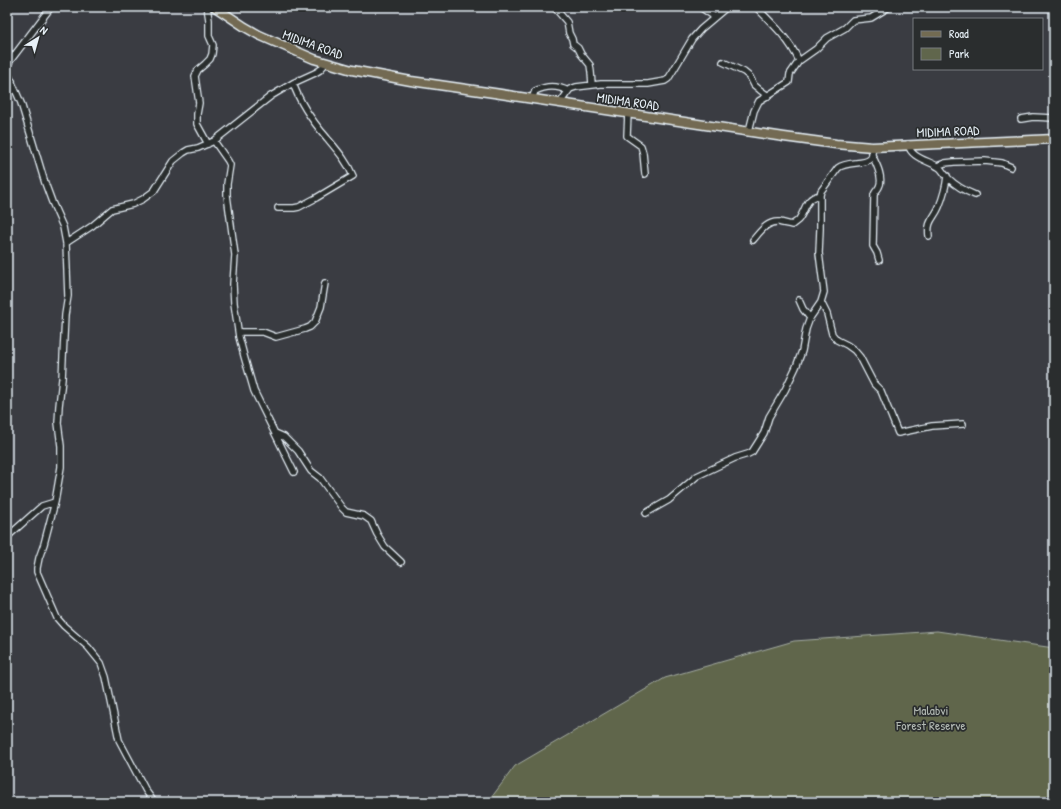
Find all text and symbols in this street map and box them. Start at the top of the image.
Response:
north arrow [18,18,58,58]
legend [913,18,1043,70]
text: N [37,23,51,37]
street label: MIDIMA ROAD [280,25,346,63]
text: Road [949,25,969,42]
text: Park [949,45,969,62]
street label: MIDIMA ROAD [596,88,661,114]
street label: MIDIMA ROAD [916,121,980,141]
park label: Malabvi Forest Reserve [895,701,966,734]

